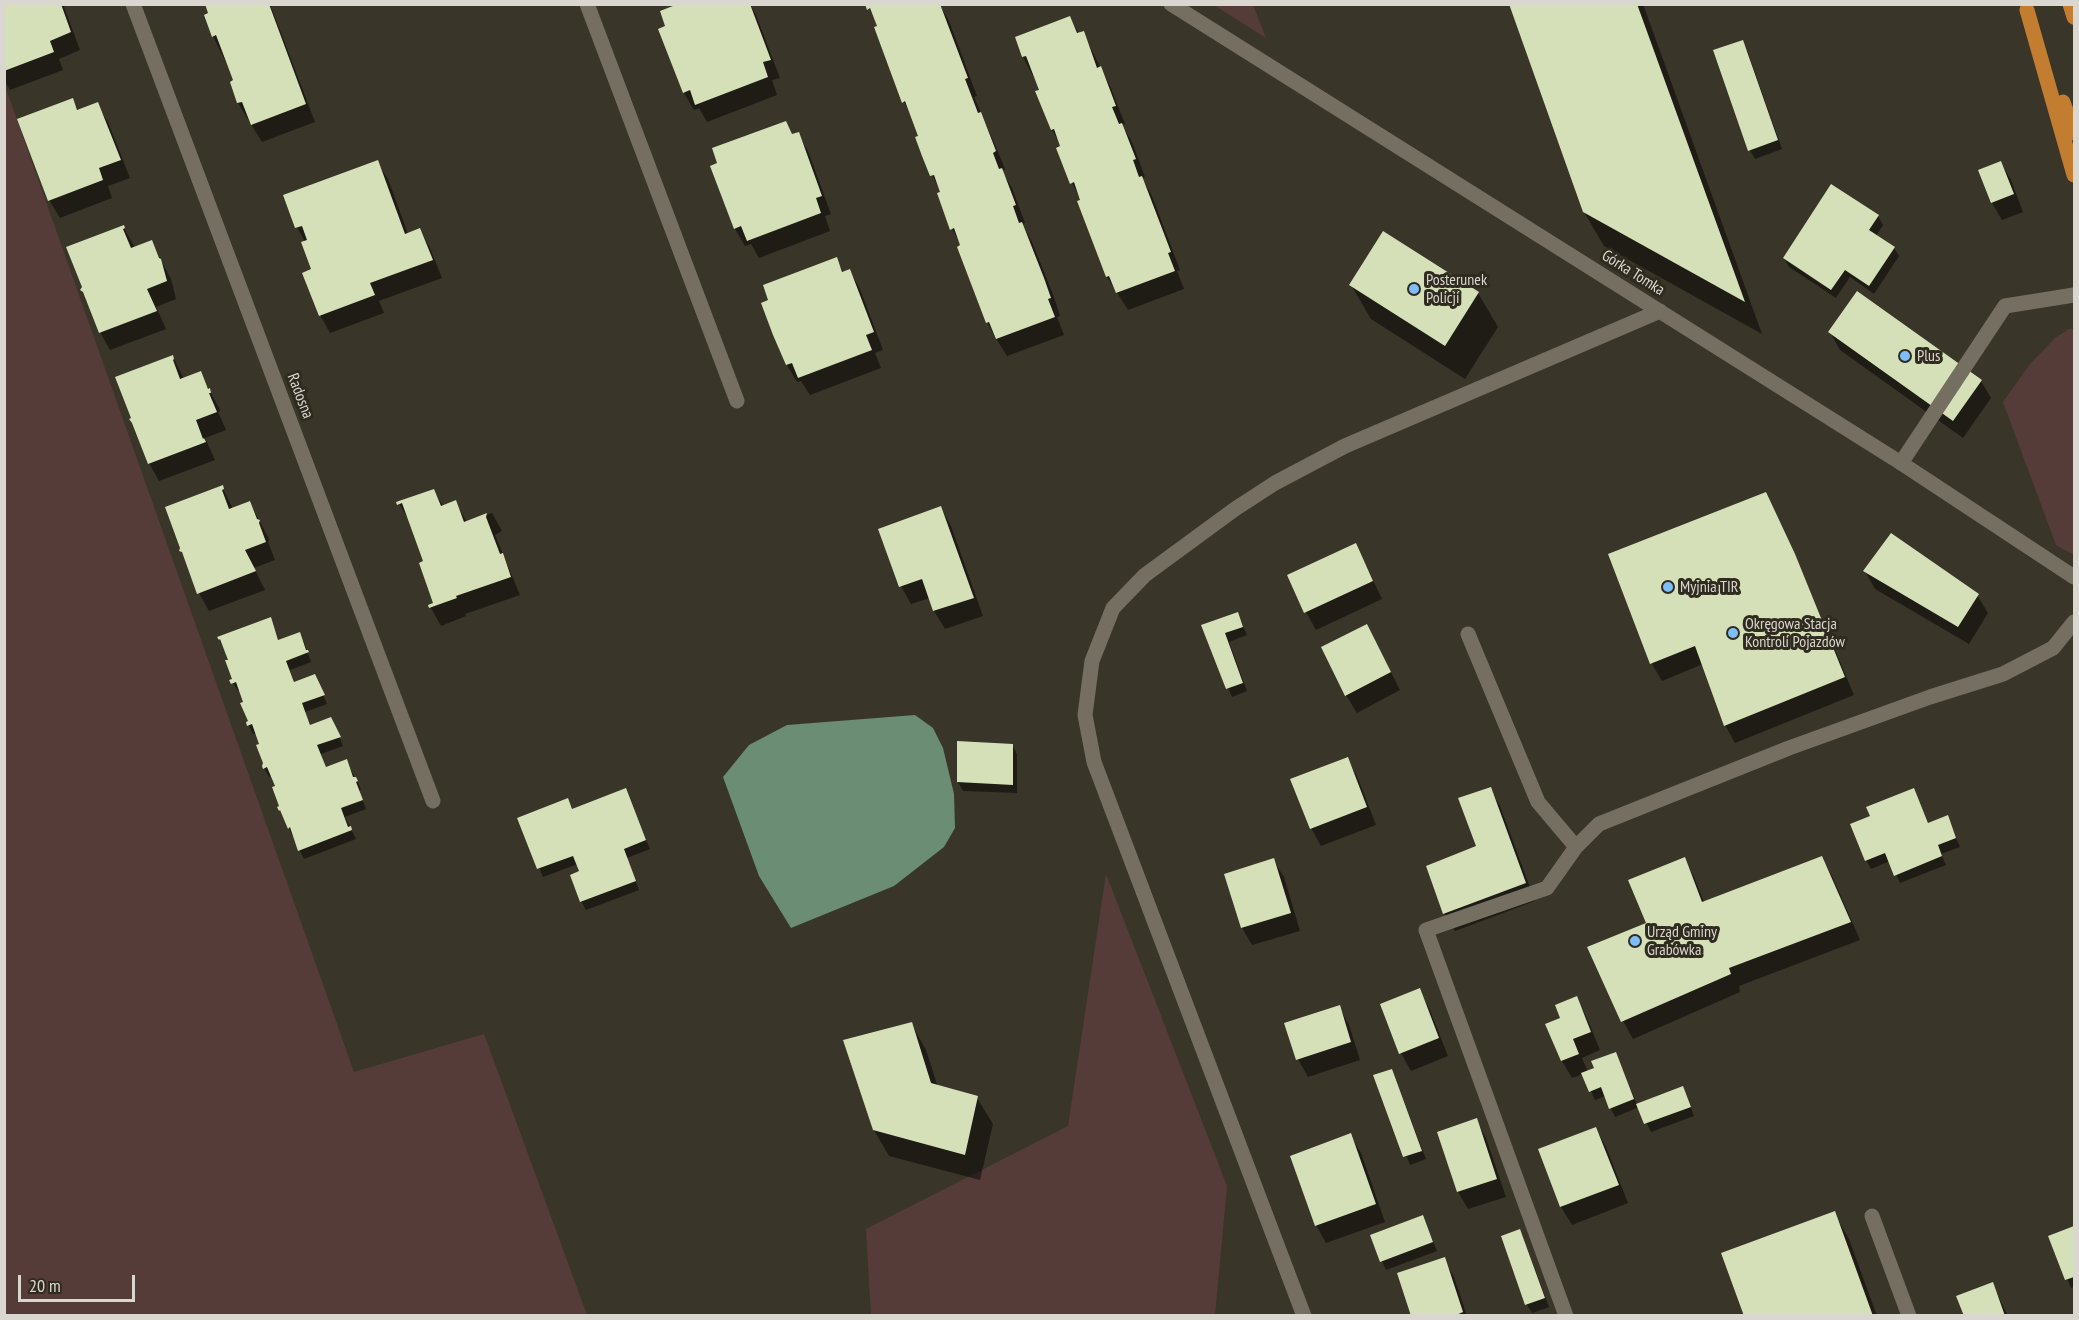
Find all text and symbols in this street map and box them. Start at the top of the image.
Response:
street label: Górka Tomka [1598,246,1668,300]
place label: Posterunek Policji [1426,270,1487,308]
marker: Posterunek Policji [1407,282,1421,296]
place label: Plus [1917,346,1940,366]
marker: Plus [1898,349,1912,363]
street label: Radosna [283,371,317,421]
place label: Myjnia TIR [1680,577,1738,597]
marker: Myjnia TIR [1661,580,1675,594]
place label: Okręgowa Stacja Kontroli Pojazdów [1745,614,1845,652]
marker: Okręgowa Stacja Kontroli Pojazdów [1726,626,1740,640]
place label: Urząd Gminy Grabówka [1647,922,1717,960]
marker: Urząd Gminy Grabówka [1628,934,1642,948]
scale bar [21,1263,138,1301]
text: 20 m [29,1274,61,1297]

